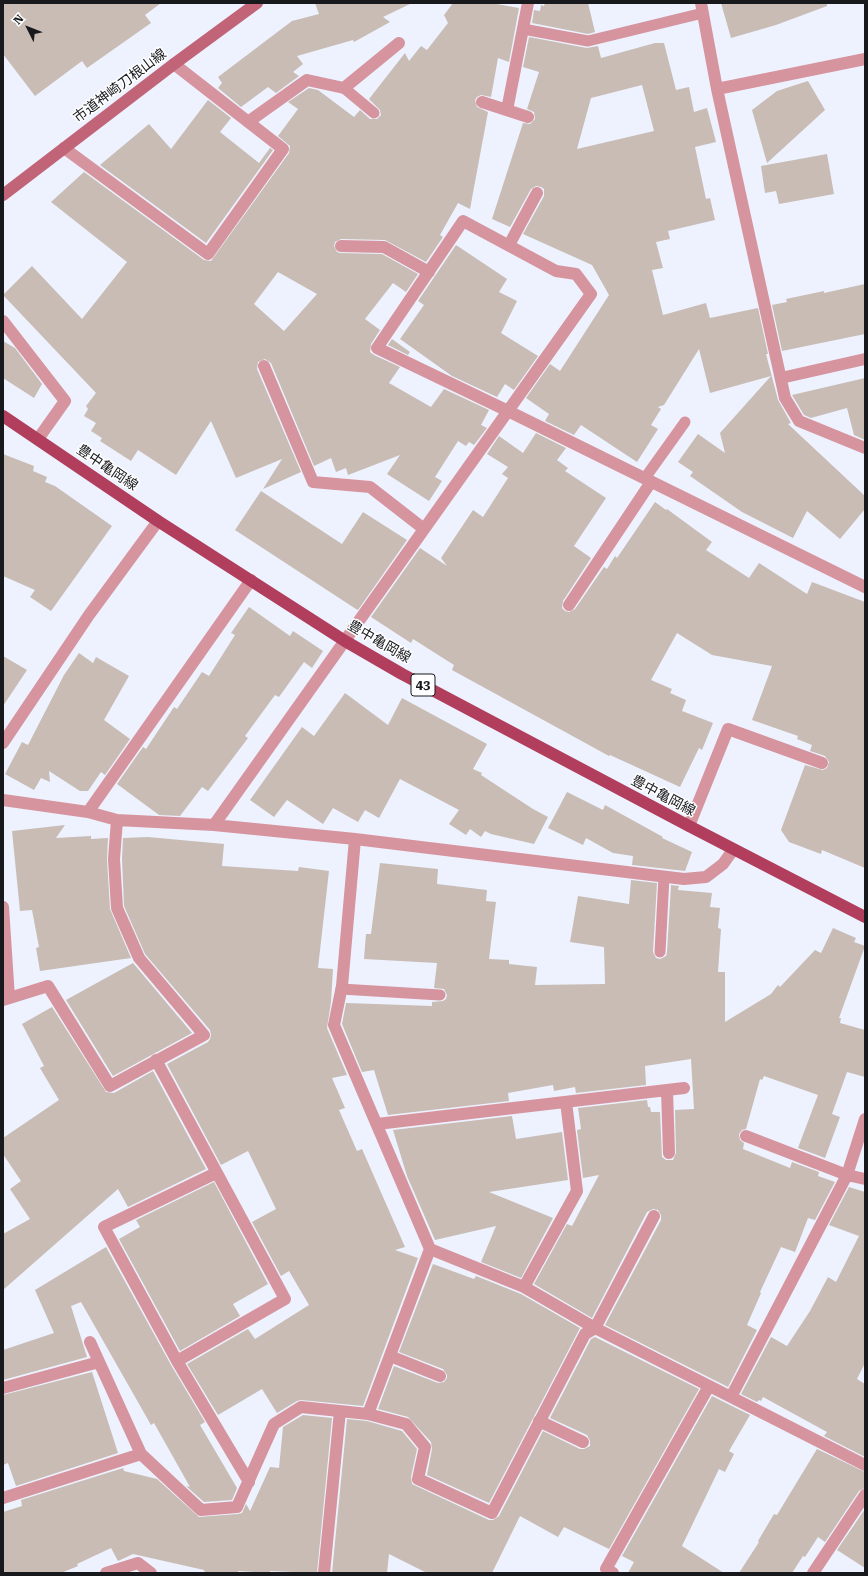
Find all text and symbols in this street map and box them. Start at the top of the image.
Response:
north arrow [8,8,48,48]
text: N [11,12,26,27]
street label: 市道神崎刀根山線 [70,46,170,126]
street label: 豊中亀岡線 [73,441,141,495]
street label: 豊中亀岡線 [344,617,414,667]
road number: 43 [411,674,435,696]
street label: 豊中亀岡線 [628,772,698,820]

